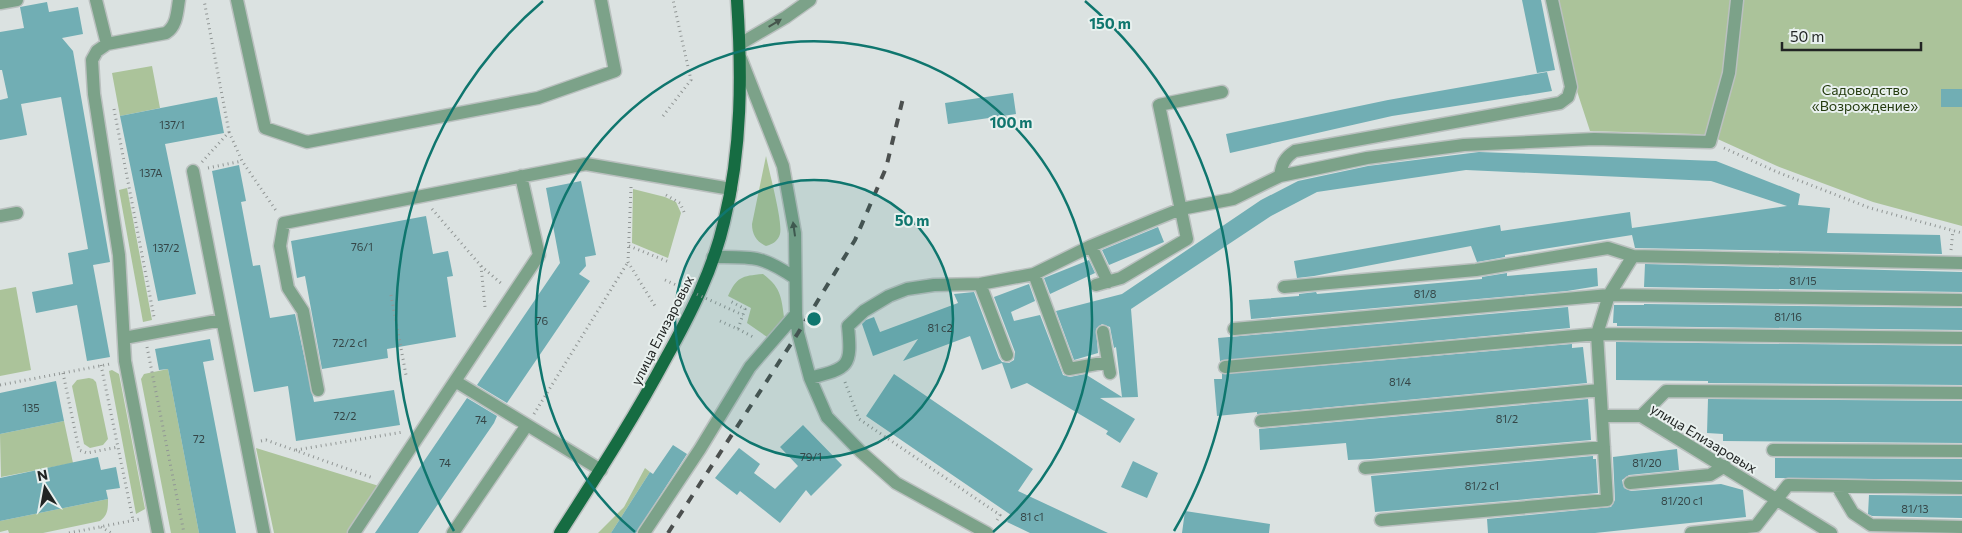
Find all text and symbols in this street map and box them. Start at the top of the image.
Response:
text: 150 m [1089,14,1131,32]
one-way arrow [769,19,782,28]
scale bar [1782,20,1921,52]
text: 50 m [1790,27,1824,45]
park label: Садоводство «Возрождение» [1812,81,1918,114]
text: 100 m [990,113,1032,131]
house number: 137/1 [159,118,185,131]
house number: 137А [139,166,163,179]
text: 50 m [895,211,929,229]
one-way arrow [790,221,798,237]
house number: 76/1 [351,240,373,253]
house number: 137/2 [153,241,179,254]
street label: улица Елизаровых [627,272,697,388]
house number: 81/15 [1789,274,1817,287]
house number: 81/8 [1414,287,1437,300]
centre of rings [805,310,823,328]
house number: 81/16 [1774,310,1802,323]
house number: 76 [536,314,549,327]
house number: 81 с2 [927,321,953,334]
house number: 72/2 с1 [332,336,368,349]
house number: 81/4 [1389,375,1411,388]
street label: улица Елизаровых [1648,400,1761,477]
house number: 135 [22,401,40,414]
house number: 72/2 [334,409,356,422]
house number: 81/2 [1496,412,1518,425]
house number: 74 [475,413,487,426]
house number: 72 [193,432,205,445]
house number: 79/1 [800,450,822,463]
house number: 74 [439,456,451,469]
house number: 81/20 [1632,456,1662,469]
north arrow [20,463,70,513]
text: N [36,465,49,484]
house number: 81/2 с1 [1465,479,1499,492]
house number: 81/20 с1 [1661,494,1703,507]
house number: 81/13 [1901,502,1929,515]
house number: 81 с1 [1020,510,1044,523]

